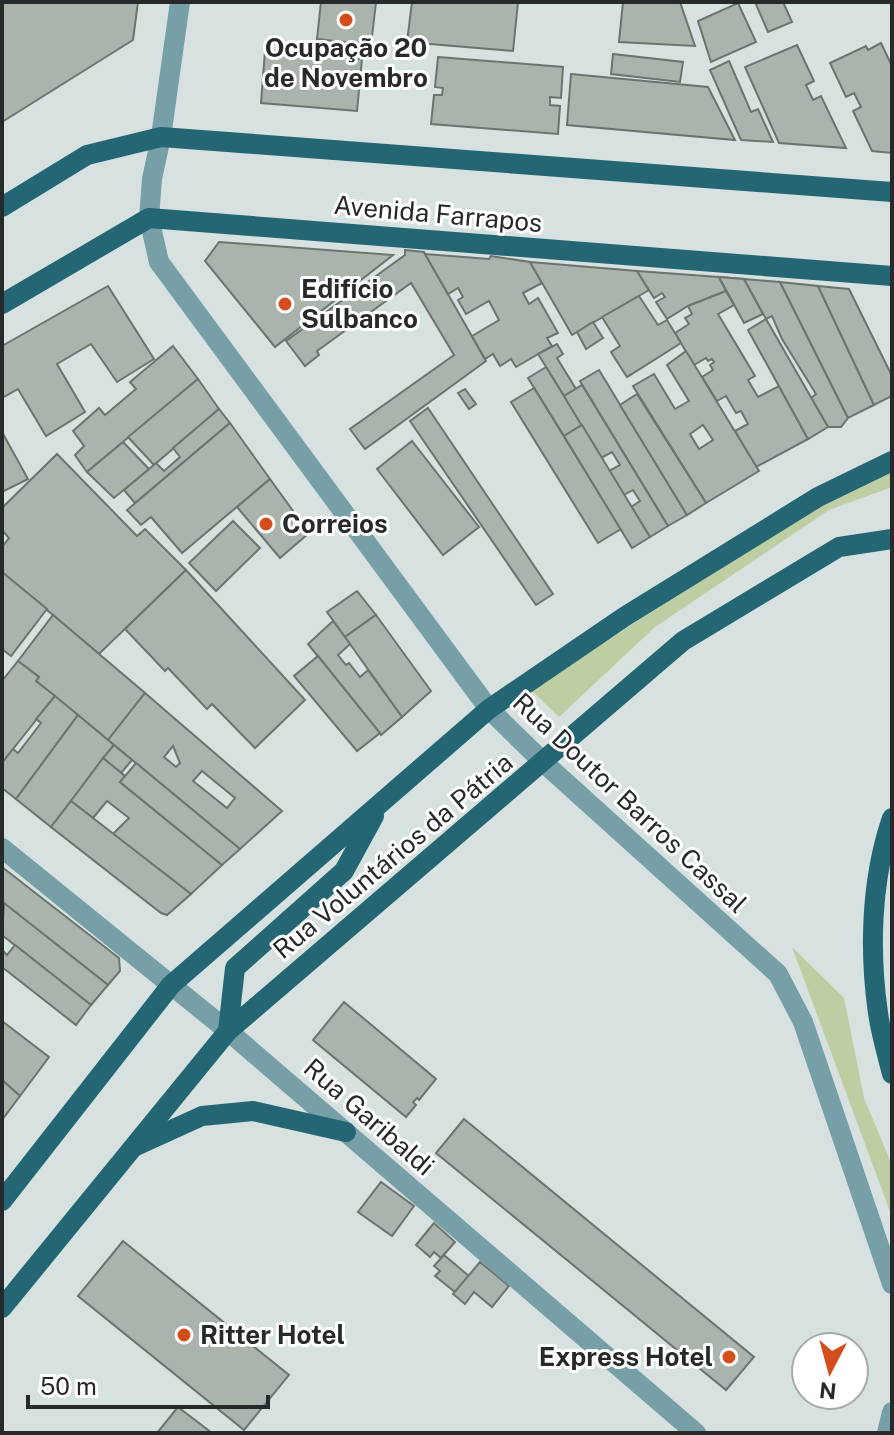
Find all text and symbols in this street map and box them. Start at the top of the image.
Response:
marker: Ocupação 20 de Novembro [337,11,355,29]
place label: Ocupação 20 de Novembro [264,32,428,93]
street label: Avenida Farrapos [332,189,544,238]
place label: Edifício Sulbanco [301,273,418,334]
marker: Edifício Sulbanco [276,295,294,313]
place label: Correios [282,508,388,539]
marker: Correios [257,515,275,533]
street label: Rua Doutor Barros Cassal [507,686,754,919]
street label: Rua Voluntários da Pátria [267,746,519,965]
street label: Rua Garibaldi [298,1052,441,1182]
place label: Ritter Hotel [200,1319,345,1350]
marker: Ritter Hotel [175,1326,193,1344]
north arrow [790,1331,870,1411]
place label: Express Hotel [539,1341,713,1372]
marker: Express Hotel [720,1348,738,1366]
scale bar [28,1359,268,1409]
text: 50 m [40,1372,97,1400]
text: N [818,1377,838,1405]

